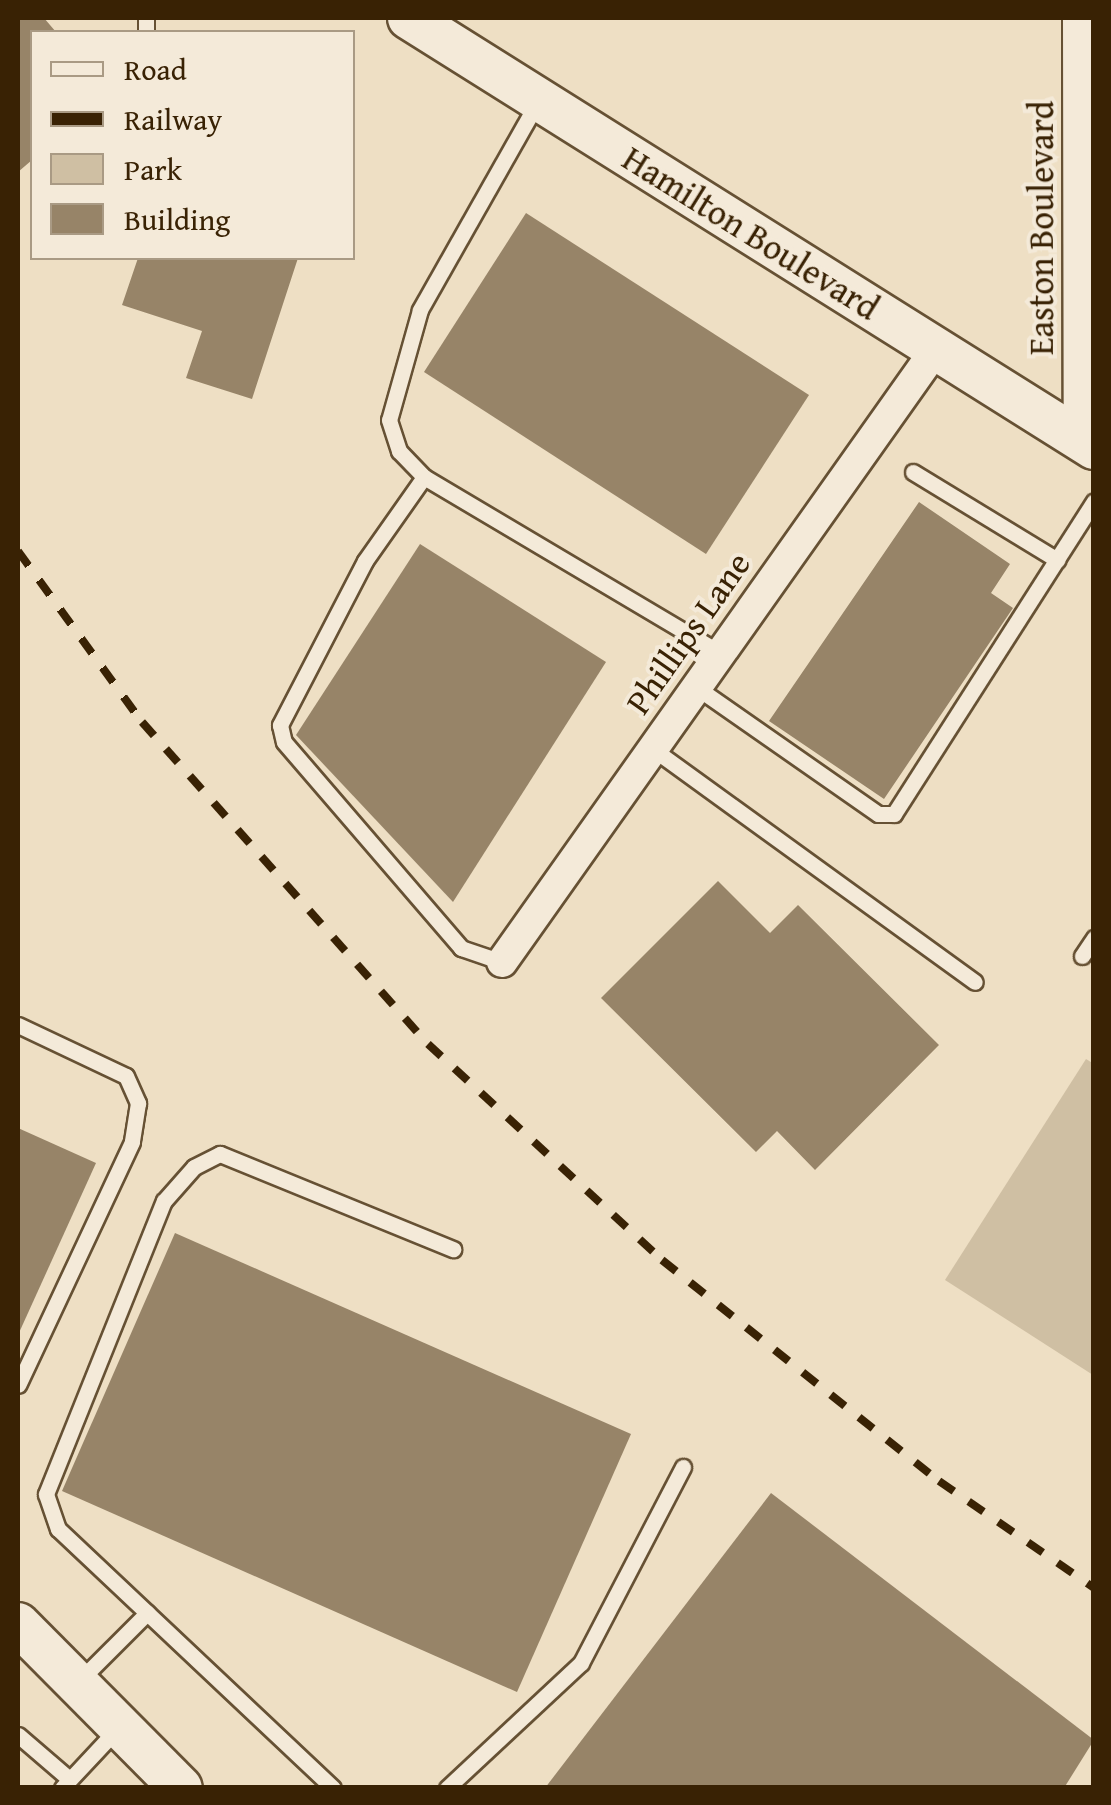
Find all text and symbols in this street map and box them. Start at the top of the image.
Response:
legend [30,30,355,260]
text: Road [124,47,187,91]
text: Railway [124,97,222,141]
street label: Easton Boulevard [1020,101,1062,355]
street label: Hamilton Boulevard [615,137,887,329]
text: Park [124,147,182,191]
text: Building [124,197,230,241]
street label: Phillips Lane [617,544,759,722]

